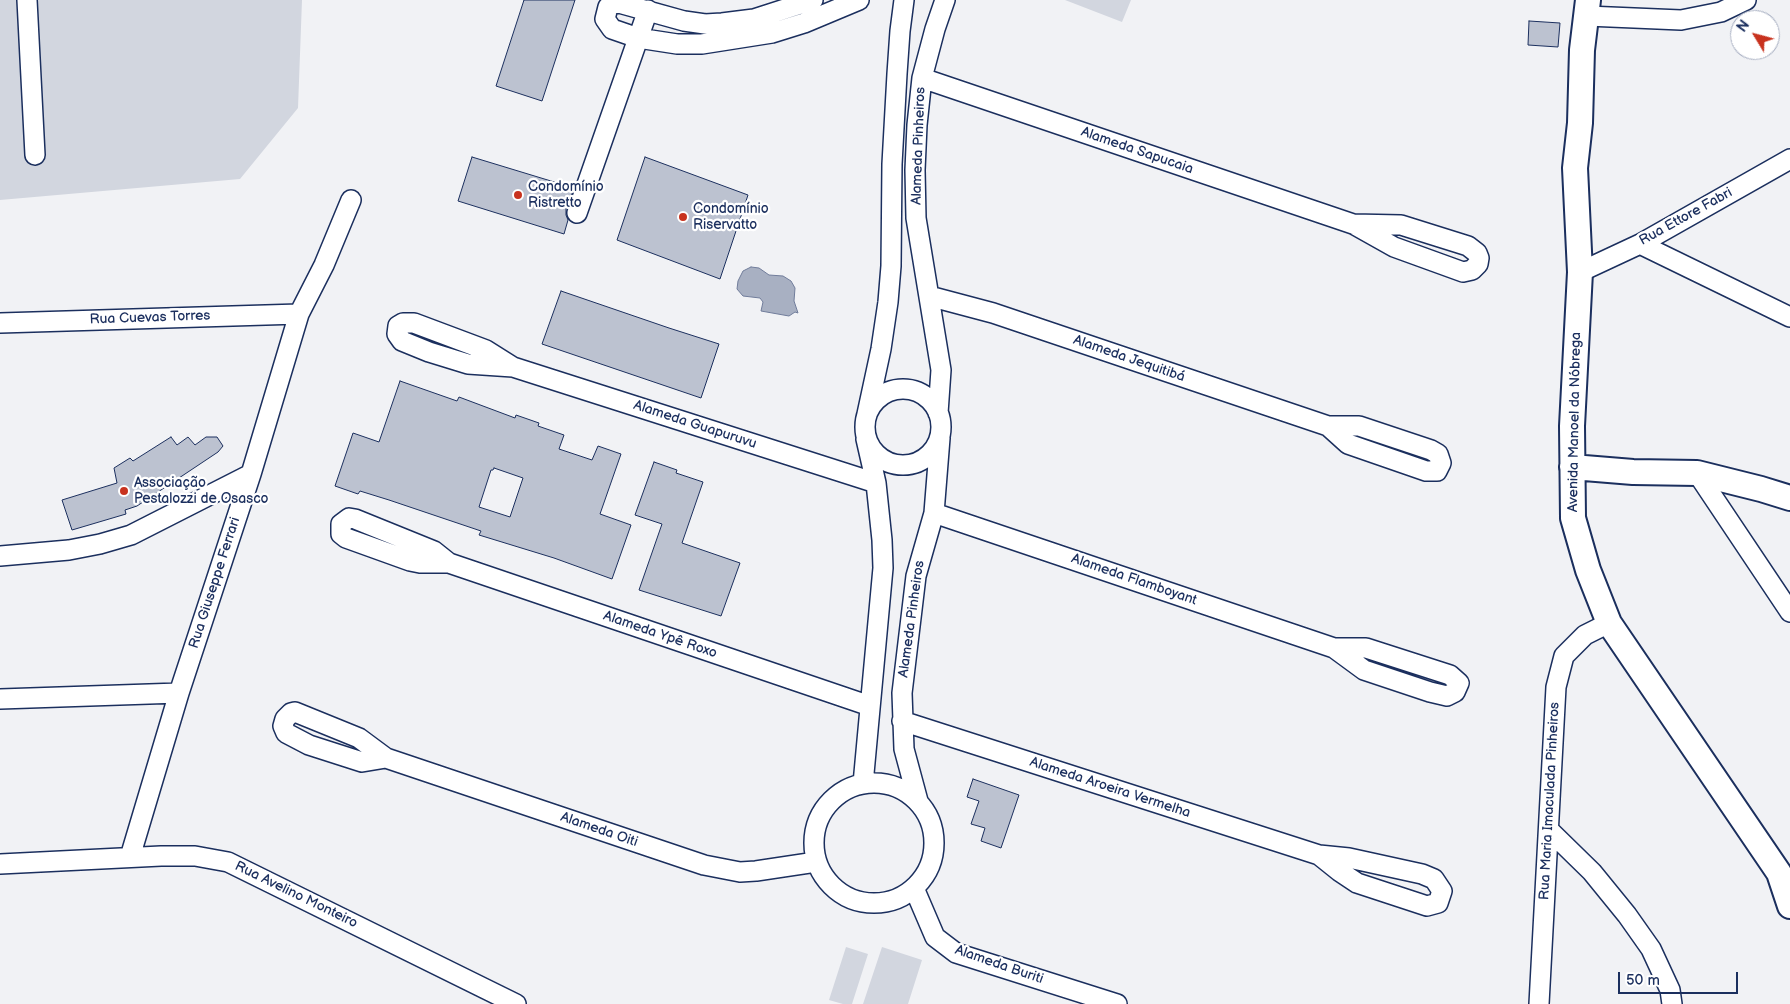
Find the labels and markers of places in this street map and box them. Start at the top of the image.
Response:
place label: Condomínio Ristretto [528,179,604,212]
marker: Condomínio Ristretto [512,189,524,201]
place label: Condomínio Riservatto [693,201,769,233]
marker: Condomínio Riservatto [677,211,689,223]
place label: Associação Pestalozzi de Osasco [134,475,269,508]
marker: Associação Pestalozzi de Osasco [118,485,130,497]

